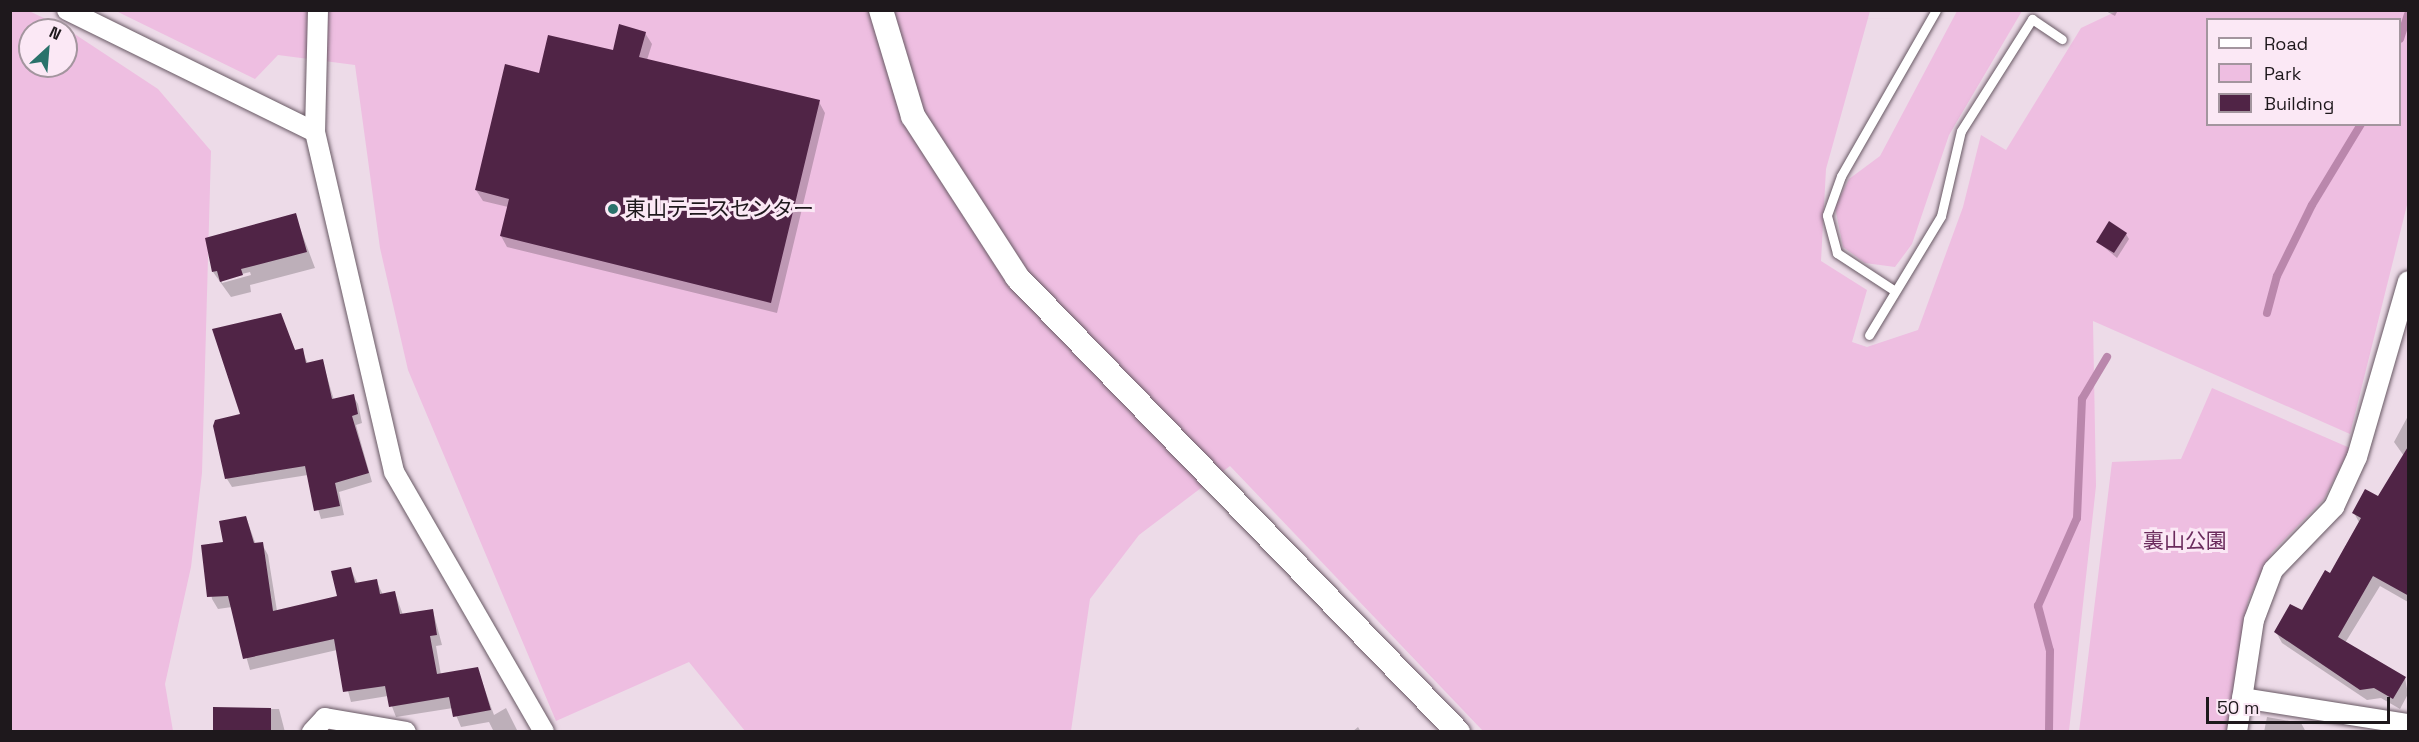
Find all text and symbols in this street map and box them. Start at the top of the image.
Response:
north arrow [18,18,78,78]
legend [2206,18,2401,126]
text: N [46,21,65,45]
text: Road [2264,32,2308,55]
text: Park [2264,62,2301,85]
text: Building [2264,92,2334,115]
place label: 東山テニスセンター [625,196,814,222]
marker: 東山テニスセンター [606,202,620,216]
park label: 裏山公園 [2143,528,2227,554]
scale bar [2209,685,2394,723]
text: 50 m [2217,696,2259,719]

